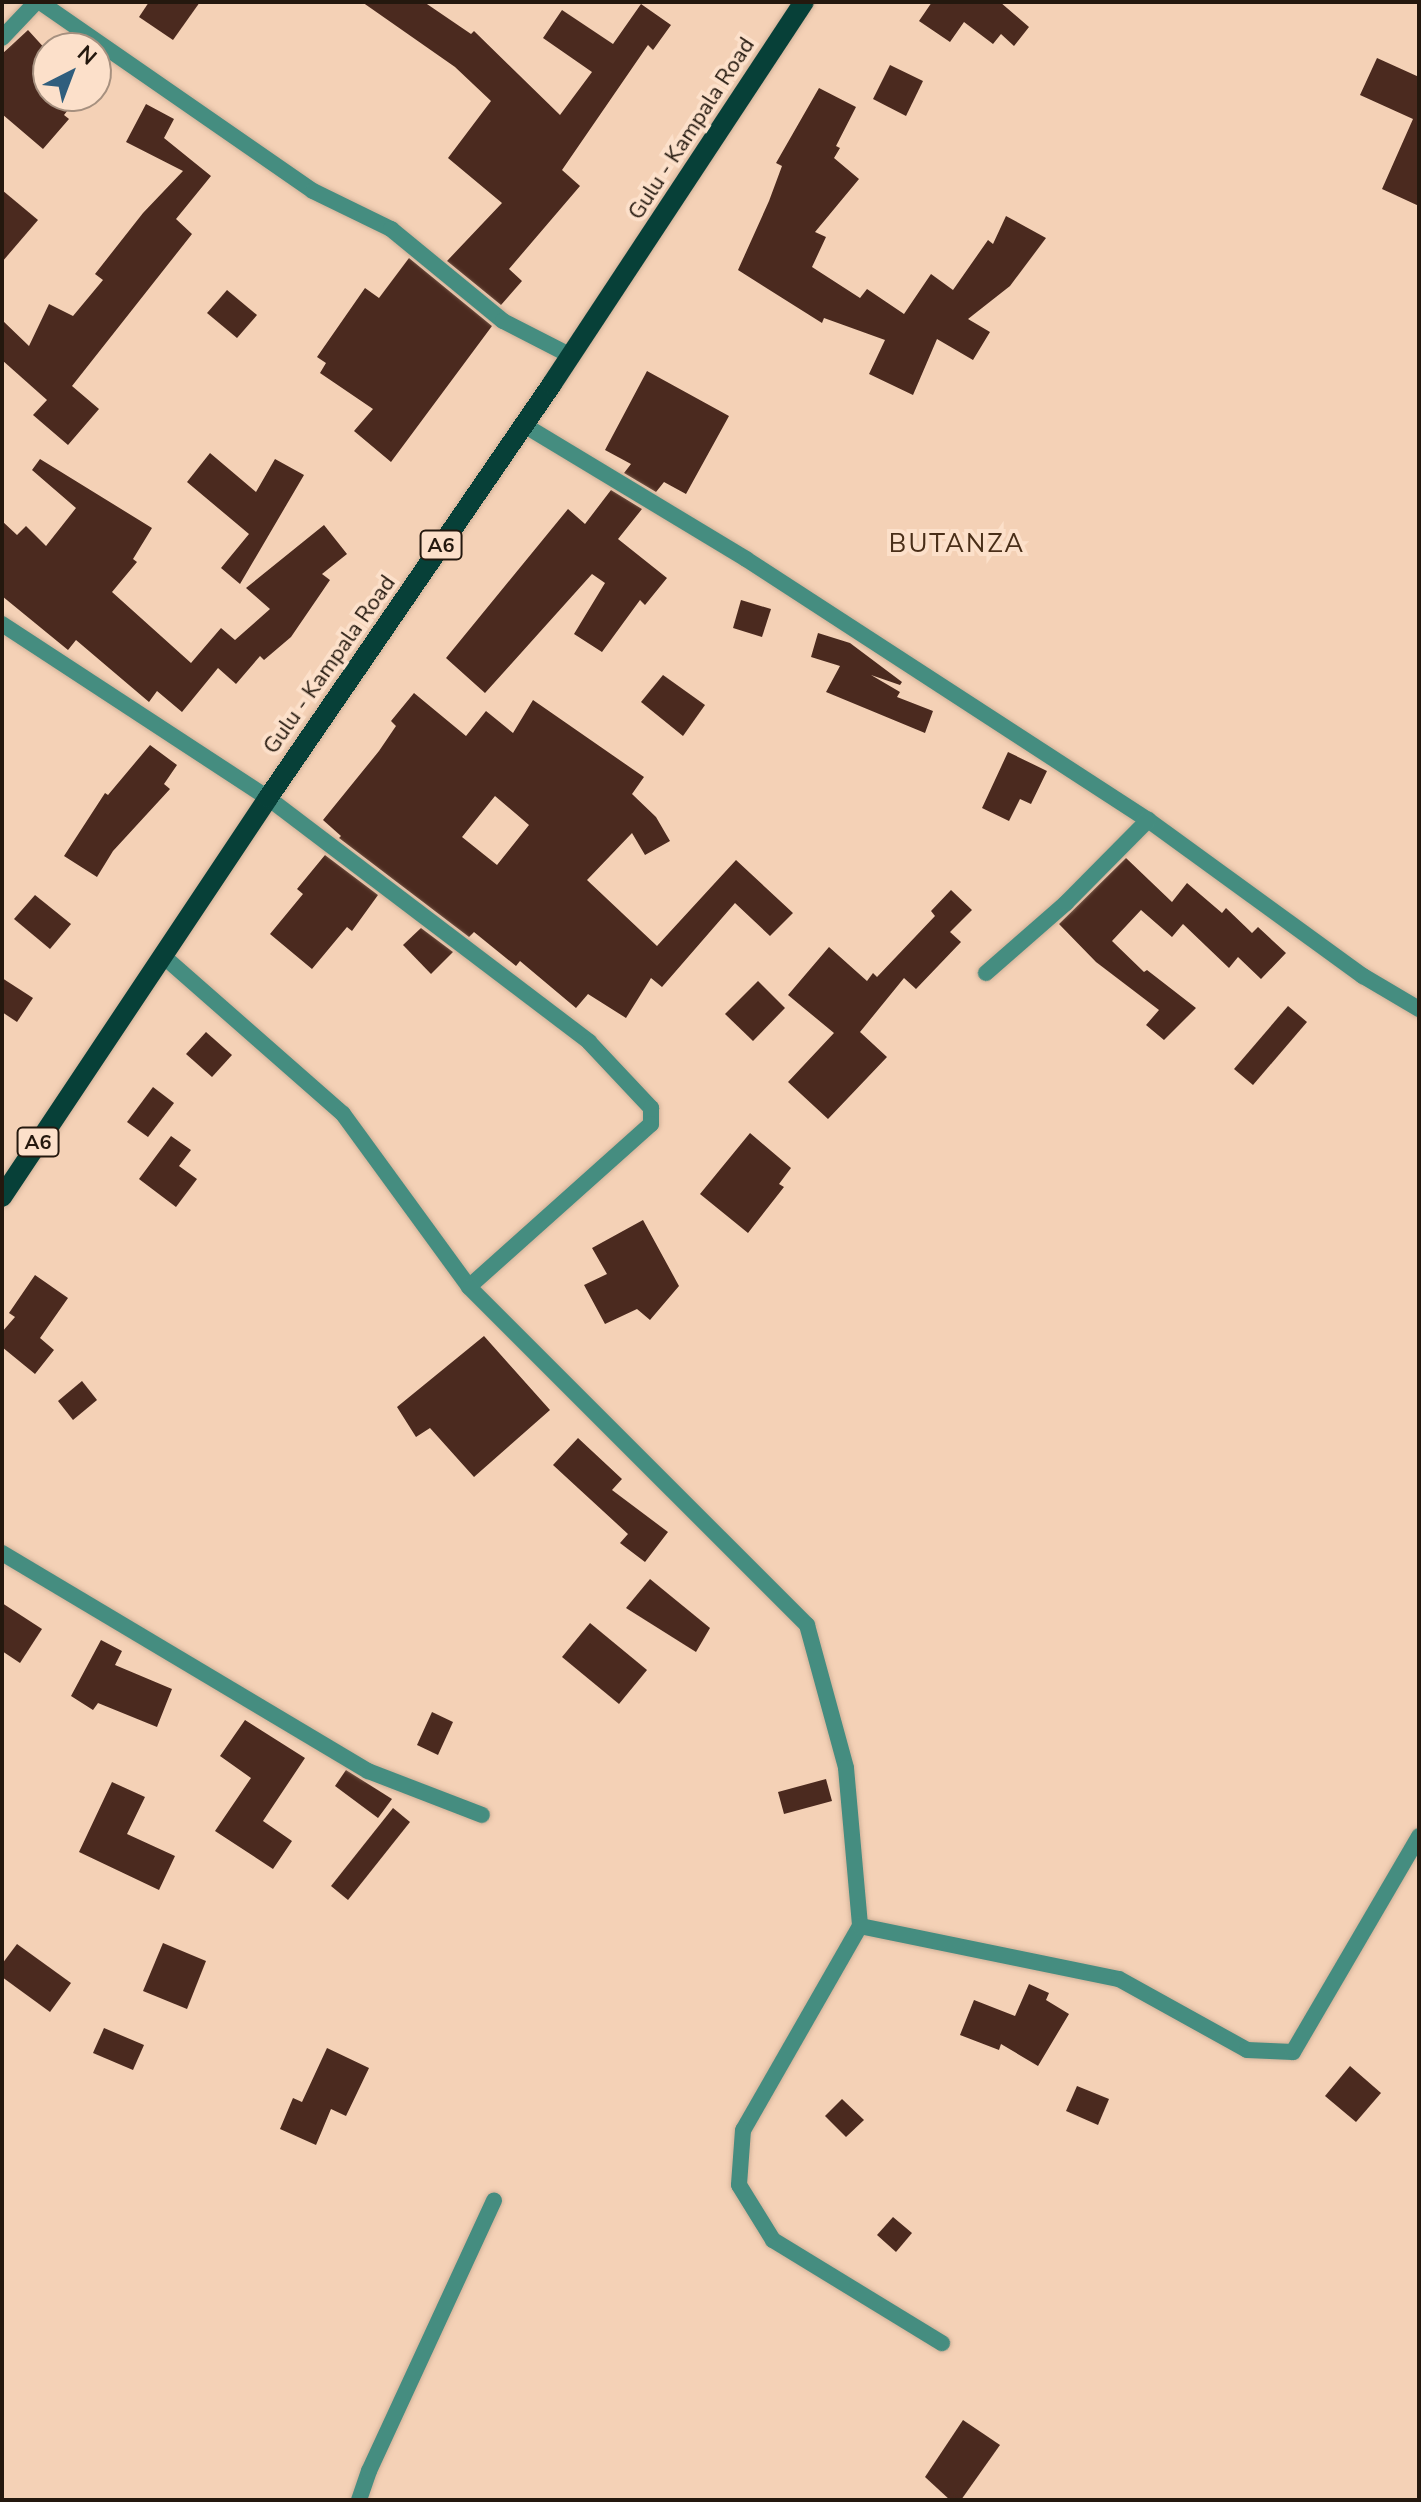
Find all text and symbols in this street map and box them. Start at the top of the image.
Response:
north arrow [32,32,112,112]
street label: Gulu - Kampala Road [623,33,761,225]
text: N [71,39,103,72]
district label: BUTANZA [889,528,1025,560]
road number: A6 [419,529,463,561]
street label: Gulu - Kampala Road [259,571,401,759]
road number: A6 [16,1126,60,1158]

